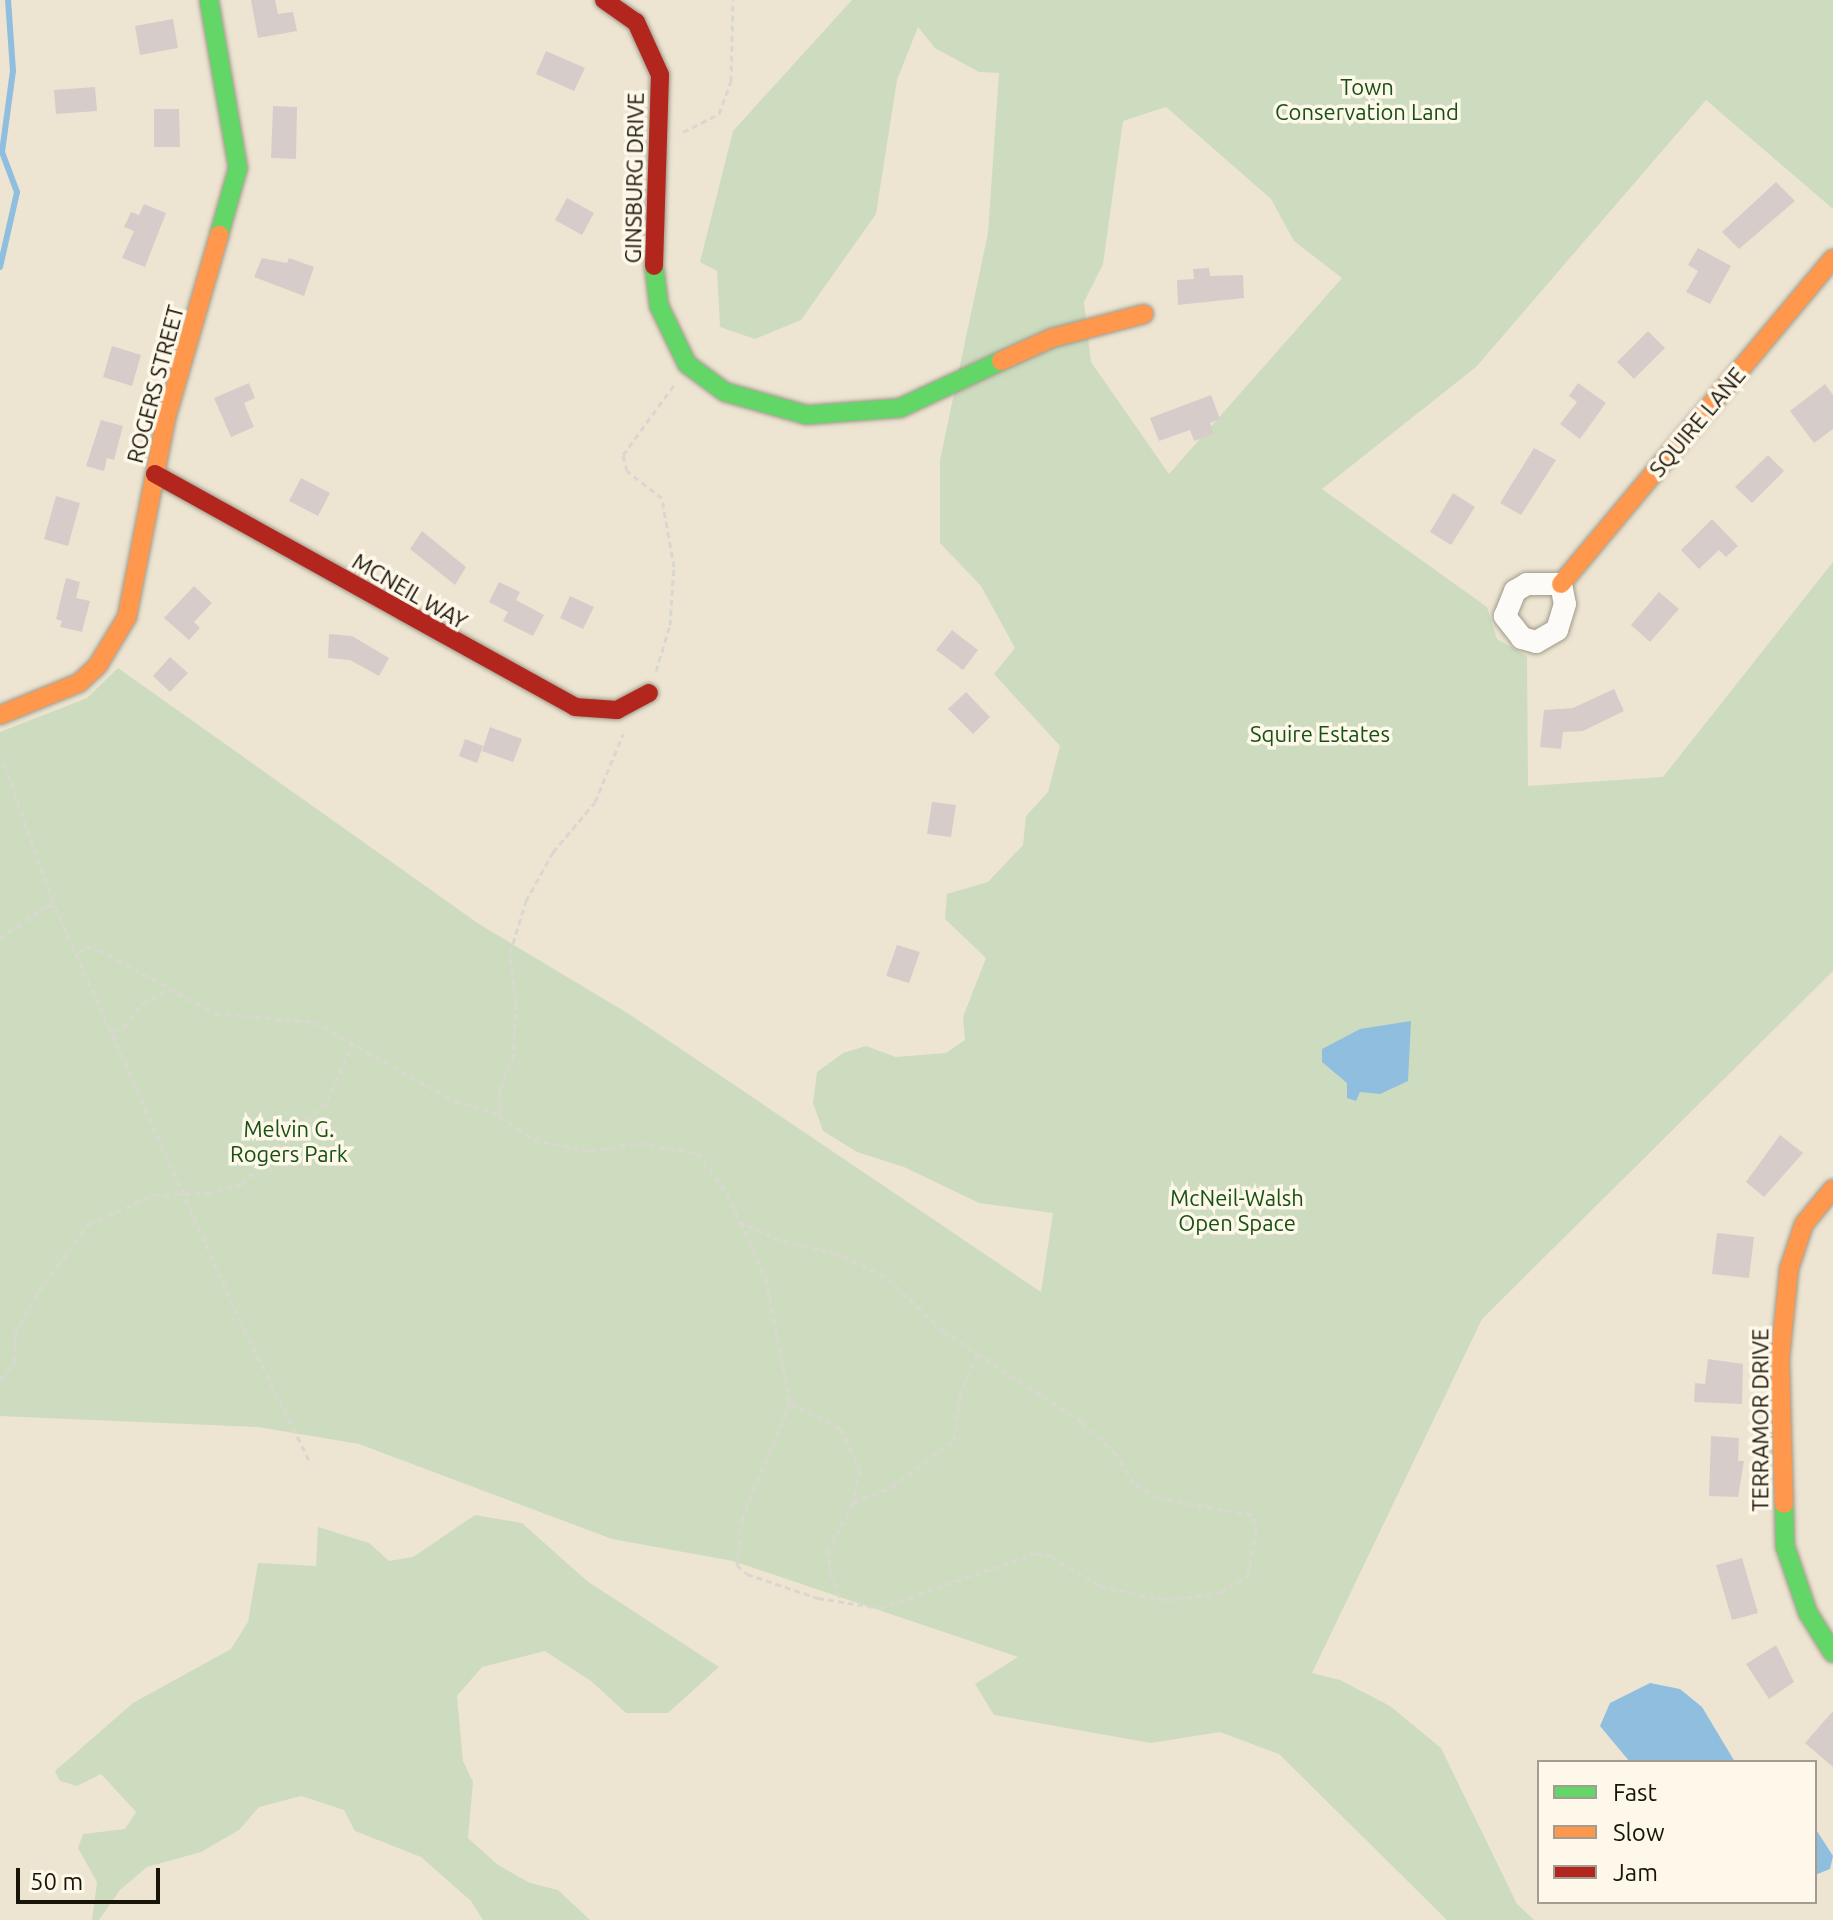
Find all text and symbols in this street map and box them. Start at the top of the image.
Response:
park label: Town Conservation Land [1275,73,1459,124]
street label: GINSBURG DRIVE [619,92,649,264]
street label: ROGERS STREET [121,302,189,466]
street label: SQUIRE LANE [1644,362,1750,482]
street label: MCNEIL WAY [348,548,472,634]
park label: Squire Estates [1250,721,1390,747]
park label: Melvin G. Rogers Park [230,1115,348,1166]
park label: McNeil-Walsh Open Space [1170,1184,1304,1236]
street label: TERRAMOR DRIVE [1747,1328,1773,1512]
legend [1537,1760,1817,1904]
text: Fast [1613,1779,1657,1806]
text: Slow [1613,1819,1665,1846]
scale bar [20,1852,164,1902]
text: Jam [1613,1859,1658,1886]
text: 50 m [30,1868,83,1895]

